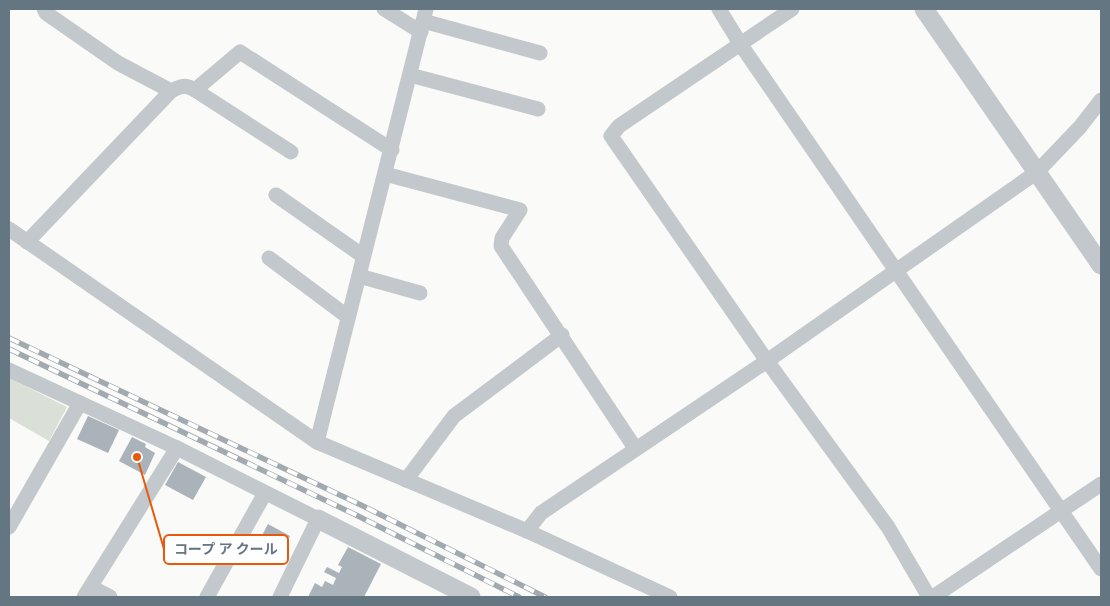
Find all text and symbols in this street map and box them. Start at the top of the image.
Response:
callout: コープ ア クール [164,535,288,564]
text: コープ ア クール [174,540,278,558]

